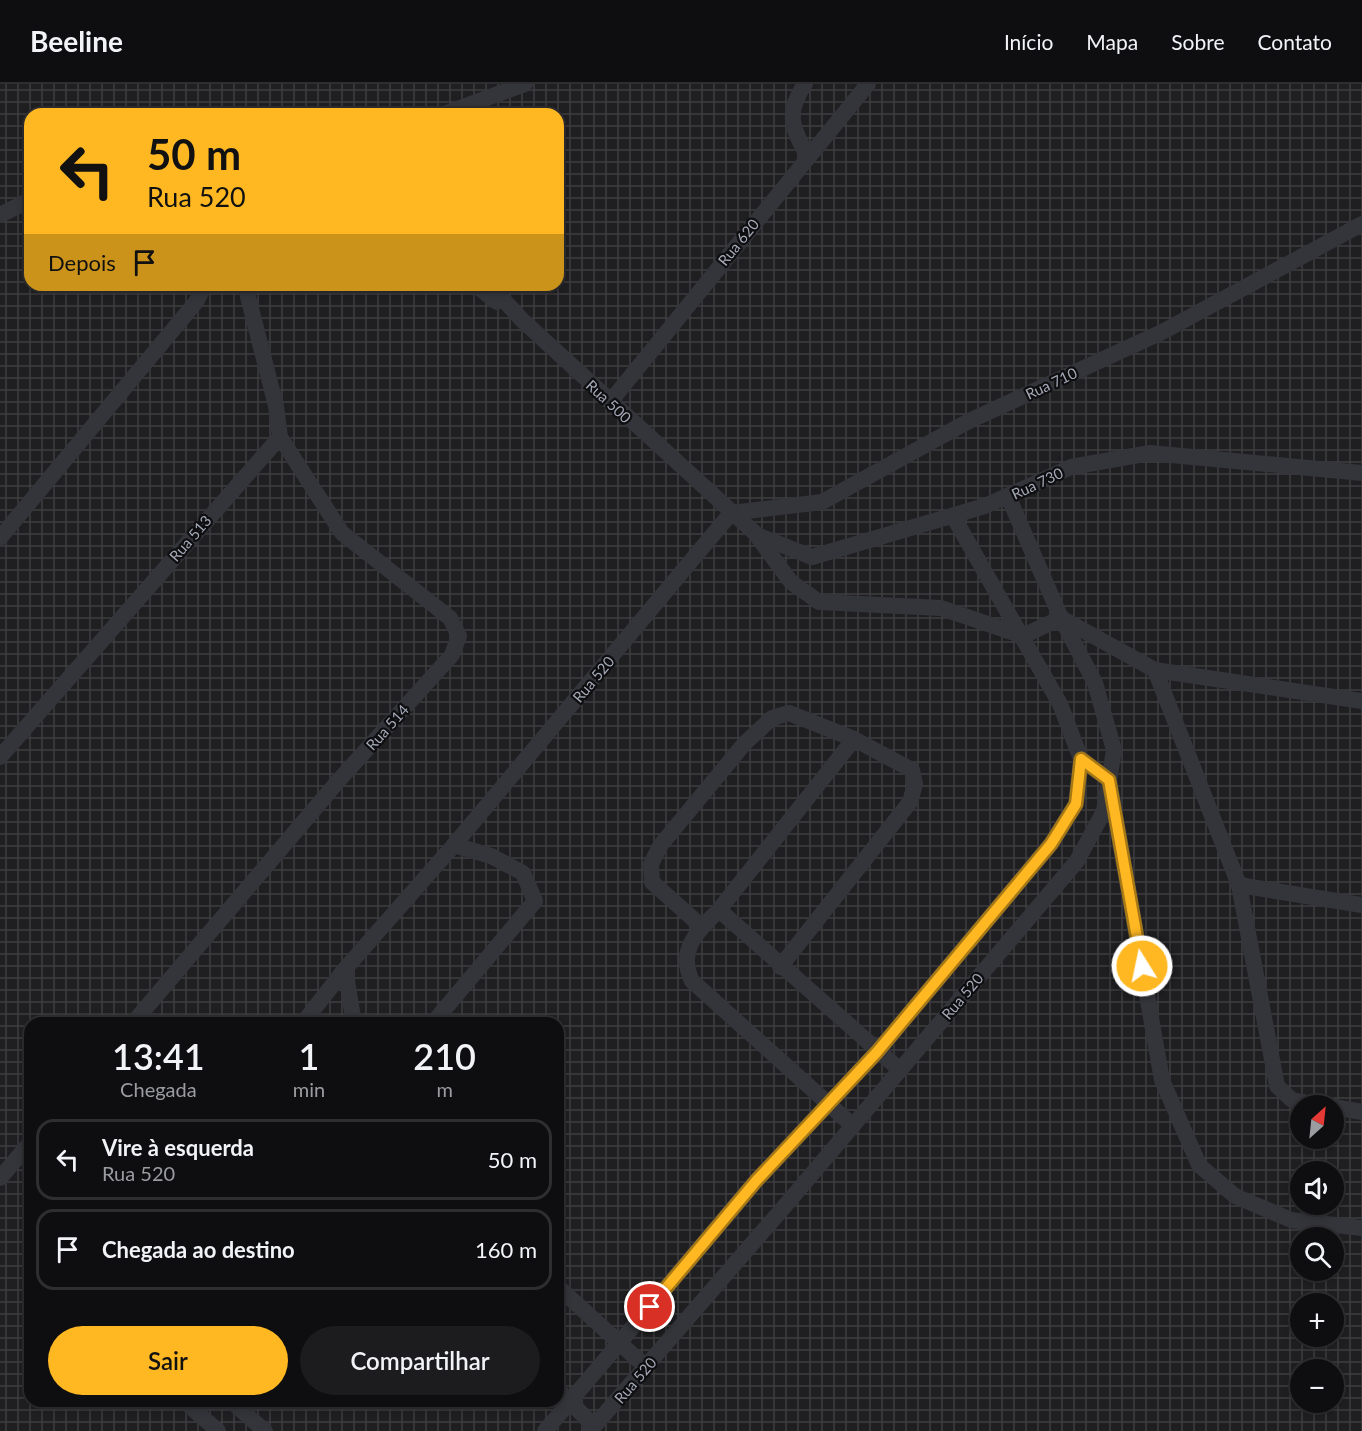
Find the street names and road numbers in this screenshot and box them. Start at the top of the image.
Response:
street label: Rua 620 [714,215,762,269]
street label: Rua 710 [1022,363,1080,403]
street label: Rua 500 [583,376,635,426]
street label: Rua 730 [1008,463,1066,503]
street label: Rua 513 [165,511,215,565]
street label: Rua 520 [568,652,618,706]
street label: Rua 514 [362,700,412,753]
street label: Rua 520 [937,969,987,1023]
street label: Rua 520 [610,1353,660,1407]

